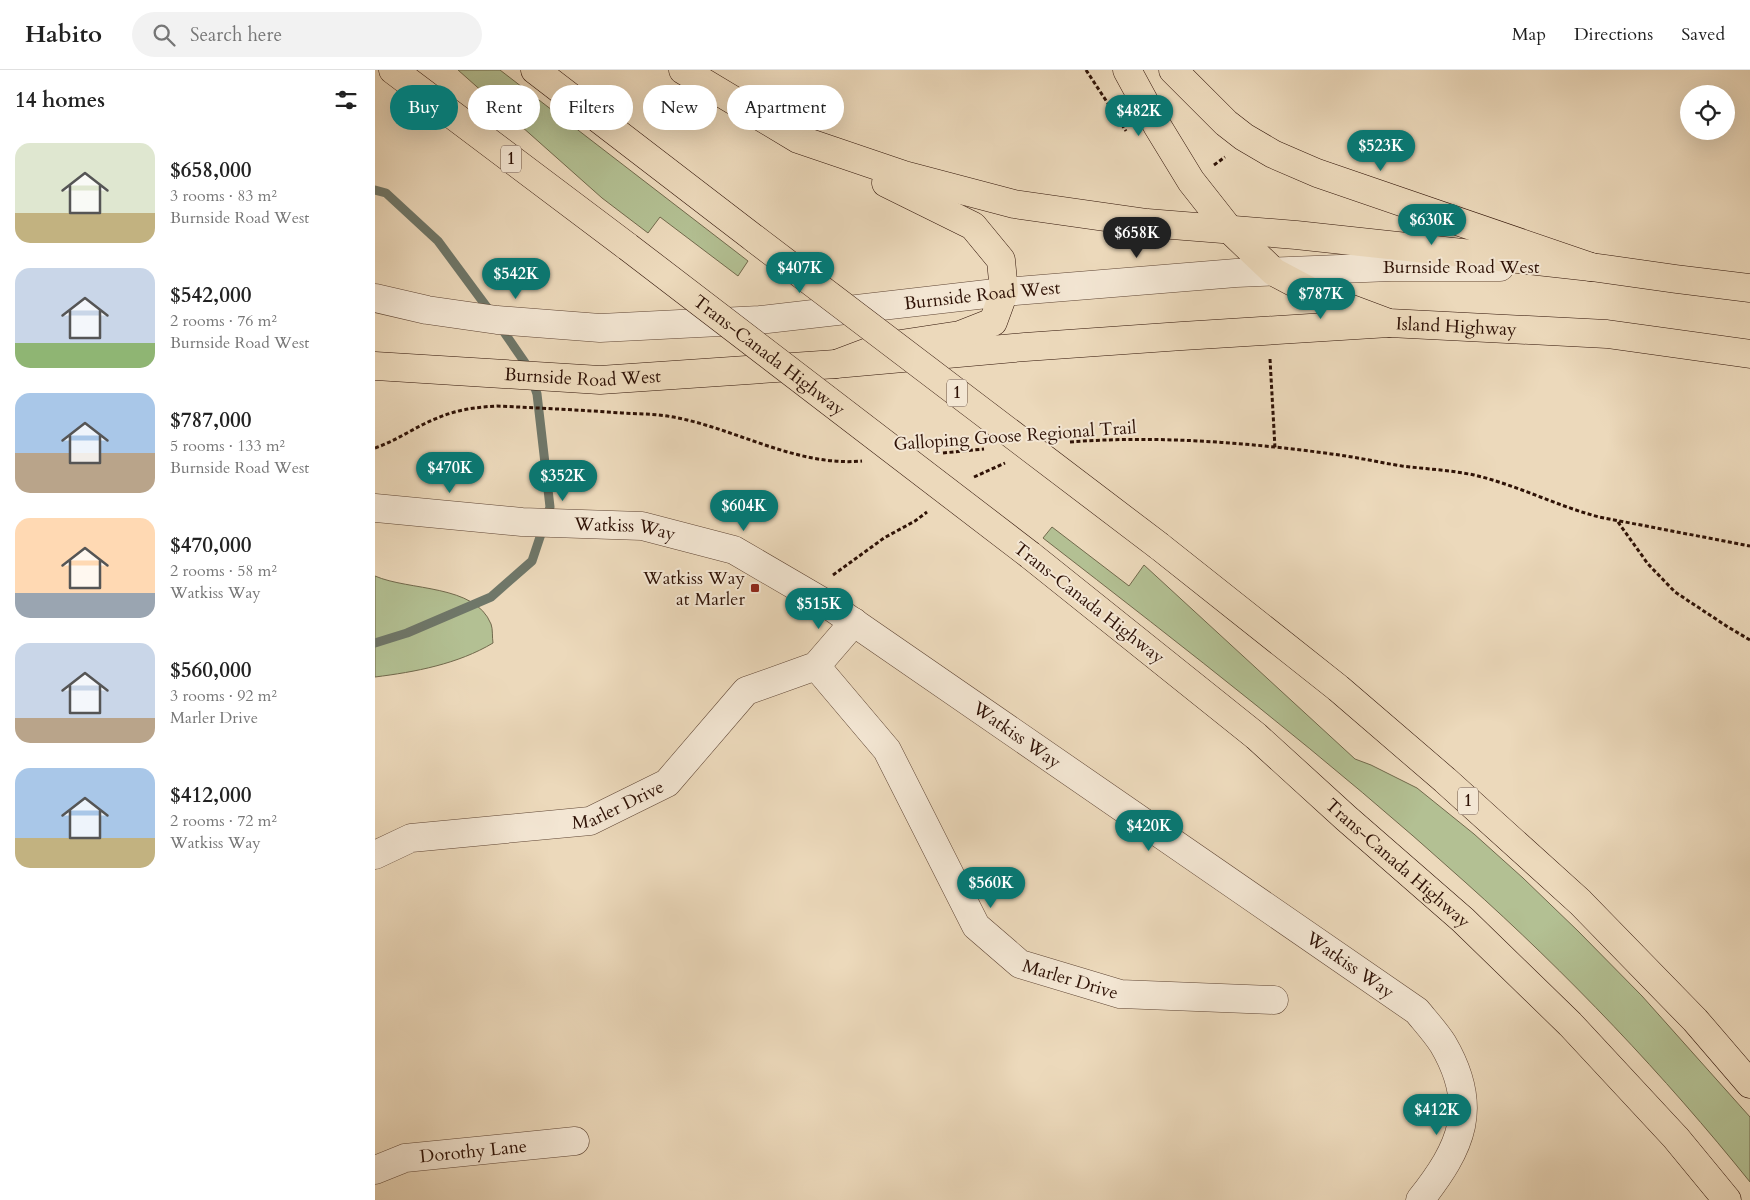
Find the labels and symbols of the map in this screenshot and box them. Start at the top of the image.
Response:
pin: $482K [1104,94,1174,137]
pin: $523K [1346,129,1416,172]
road number: 1 [501,146,521,172]
pin: $630K [1397,204,1467,246]
pin: $658K [1102,216,1172,259]
pin: $407K [765,252,835,294]
street label: Burnside Road West [1383,255,1540,280]
pin: $542K [481,258,551,300]
street label: Burnside Road West [903,275,1061,316]
pin: $787K [1286,278,1356,320]
street label: Trans-Canada Highway [688,289,851,422]
street label: Island Highway [1395,311,1518,342]
street label: Burnside Road West [504,362,662,393]
road number: 1 [947,379,967,406]
street label: Galloping Goose Regional Trail [893,415,1138,457]
pin: $470K [415,452,485,494]
pin: $352K [528,460,598,502]
pin: $604K [709,490,779,532]
street label: Watkiss Way [573,511,679,547]
street label: Trans-Canada Highway [1008,536,1170,670]
place label: Watkiss Way at Marler [642,566,745,612]
marker: Watkiss Way at Marler [749,582,761,594]
pin: $515K [784,588,854,630]
street label: Watkiss Way [967,695,1066,775]
street label: Marler Drive [571,774,668,835]
road number: 1 [1458,788,1478,814]
street label: Trans-Canada Highway [1320,793,1477,934]
pin: $420K [1114,810,1184,852]
pin: $560K [956,866,1026,909]
street label: Watkiss Way [1300,925,1400,1005]
street label: Marler Drive [1019,953,1121,1005]
pin: $412K [1402,1094,1472,1136]
street label: Dorothy Lane [419,1133,528,1169]

